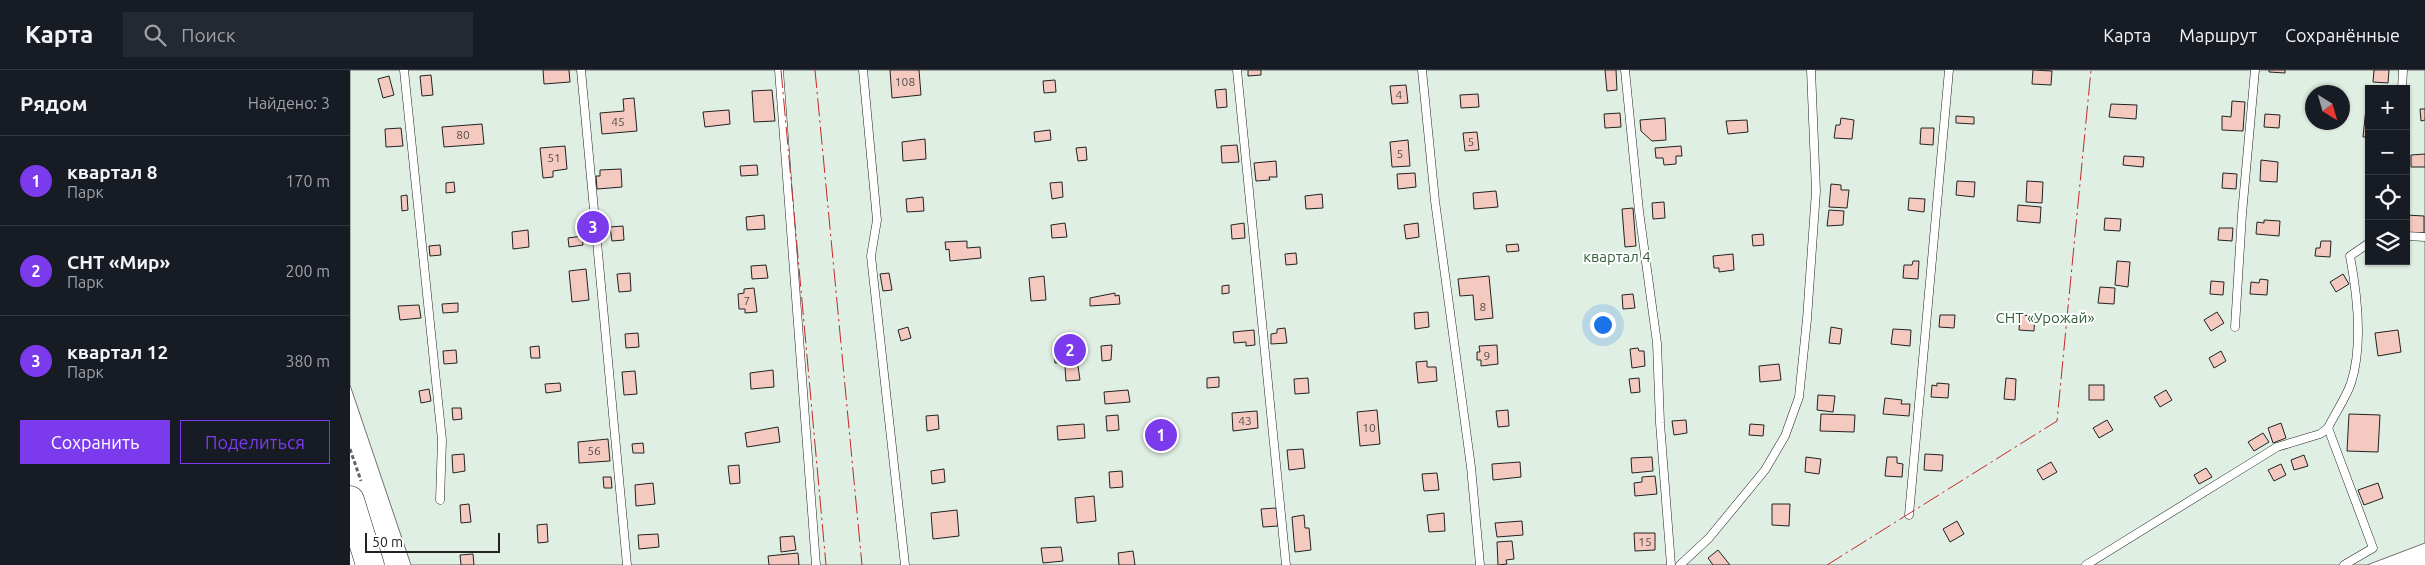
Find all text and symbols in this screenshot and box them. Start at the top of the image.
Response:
search box [123,12,473,57]
text: Карта [25,21,93,48]
icon: search [141,21,169,49]
text: Поиск [181,24,235,46]
text: Карта [2103,25,2151,45]
text: Маршрут [2179,25,2257,45]
text: Сохранённые [2285,25,2400,45]
house number: 108 [895,75,915,88]
north arrow [2305,85,2350,130]
map controls [2365,85,2410,265]
button: + [2365,85,2410,130]
house number: 4 [1396,88,1403,101]
text: Рядом [20,91,88,115]
text: Найдено: 3 [248,94,330,112]
house number: 45 [611,115,625,128]
house number: 80 [456,128,470,141]
button: − [2365,130,2410,175]
house number: 5 [1468,135,1474,148]
house number: 5 [1397,147,1403,160]
house number: 51 [547,151,561,164]
text: квартал 8 [67,161,158,183]
text: 1 [31,172,41,190]
text: 170 m [285,172,330,190]
button: locate [2365,175,2410,220]
text: Парк [67,183,104,201]
pin: 3 [577,208,609,246]
button: layers [2365,220,2410,265]
park label: квартал 4 [1583,248,1651,265]
text: СНТ «Мир» [67,251,170,273]
text: 2 [31,262,41,280]
text: 200 m [285,262,330,280]
text: Парк [67,273,104,291]
house number: 7 [744,294,750,307]
house number: 8 [1480,300,1487,313]
park label: СНТ «Урожай» [1996,309,2094,326]
your location [1590,312,1616,338]
pin: 2 [1054,331,1086,369]
text: квартал 12 [67,341,168,363]
house number: 9 [1484,349,1490,362]
text: 3 [31,352,41,370]
text: 380 m [285,352,330,370]
text: Парк [67,363,104,381]
house number: 43 [1238,414,1252,427]
pin: 1 [1145,416,1177,454]
button: Сохранить [20,420,170,464]
button: Поделиться [180,420,330,464]
house number: 10 [1362,421,1376,434]
house number: 56 [587,444,601,457]
scale bar [365,530,500,553]
text: 50 m [372,534,403,550]
house number: 15 [1638,535,1652,548]

